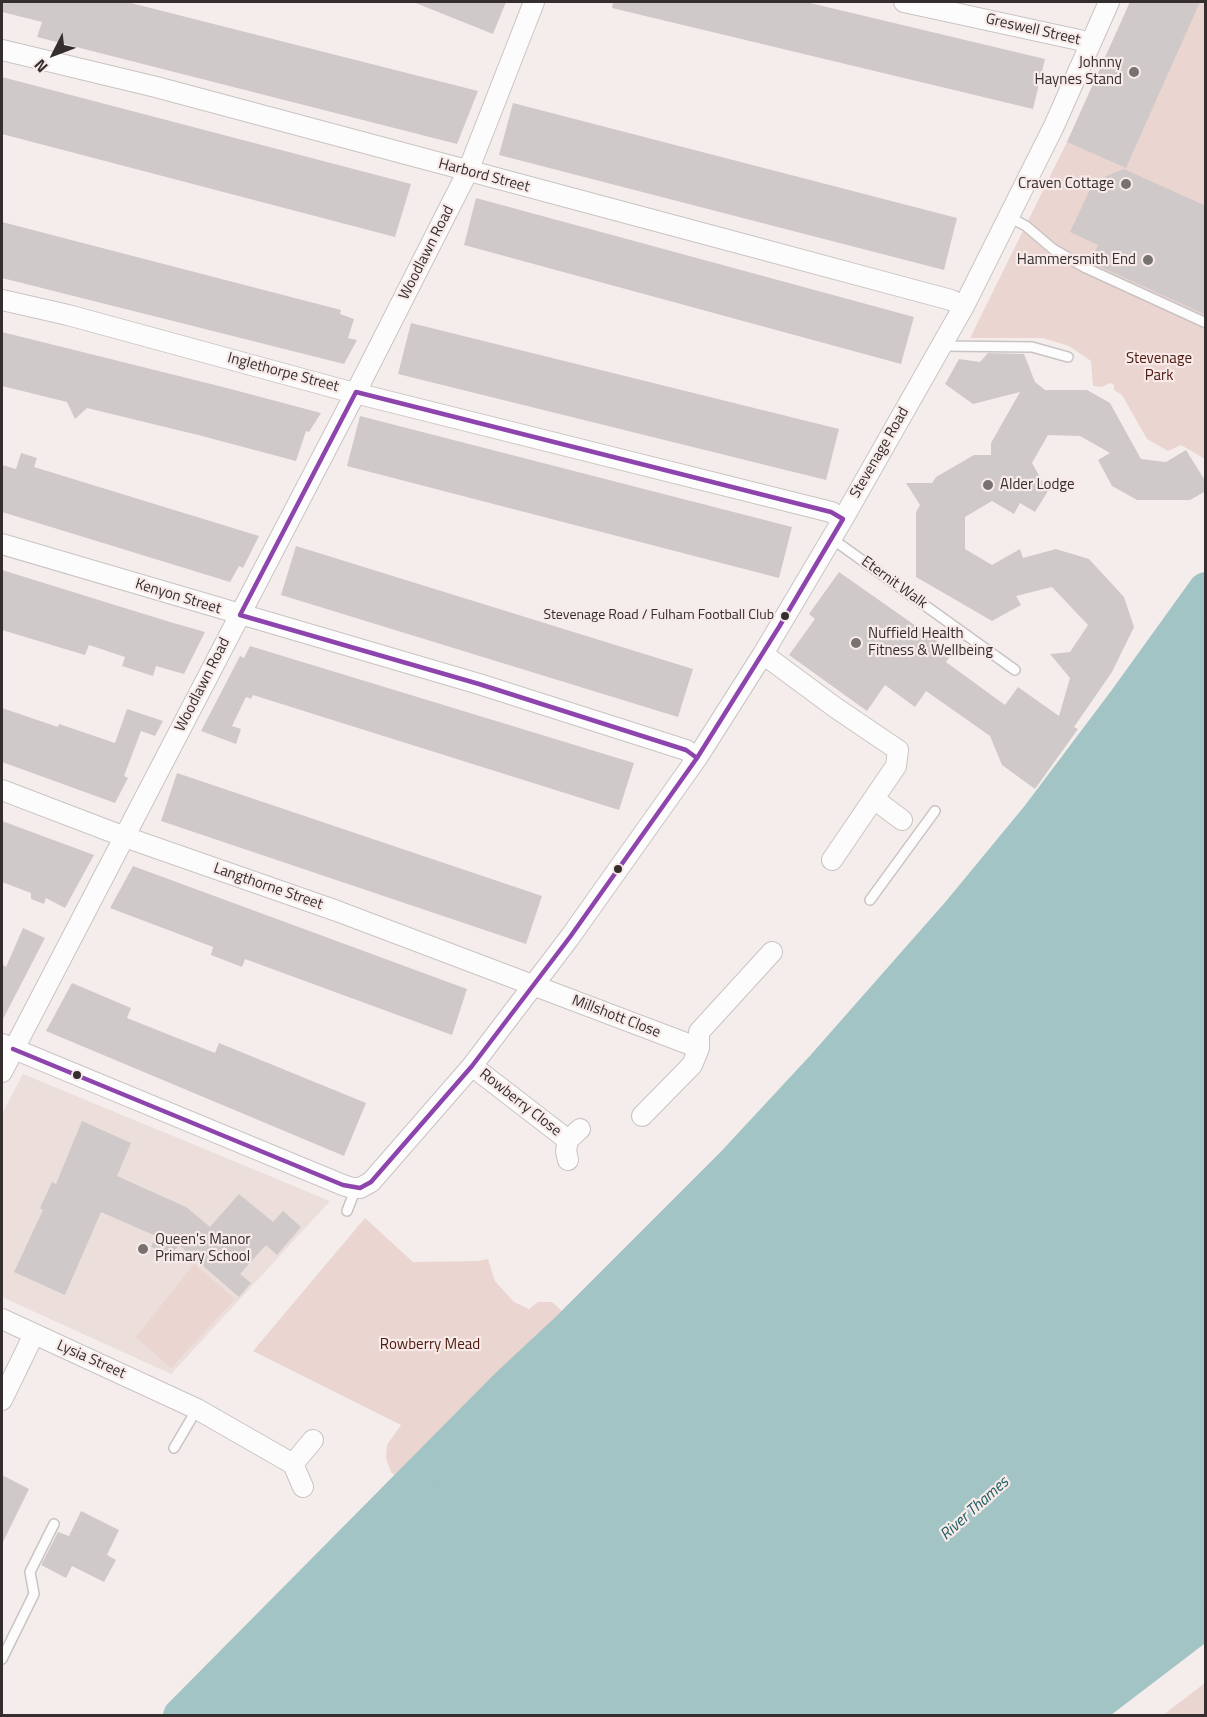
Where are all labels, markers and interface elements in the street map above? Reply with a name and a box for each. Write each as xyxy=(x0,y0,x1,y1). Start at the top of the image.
street label: Greswell Street xyxy=(984,10,1082,50)
north arrow xyxy=(24,24,84,84)
text: N xyxy=(28,54,53,78)
place label: Johnny Haynes Stand xyxy=(1035,54,1122,89)
marker: Johnny Haynes Stand xyxy=(1127,65,1141,79)
street label: Harbord Street xyxy=(436,155,532,197)
place label: Craven Cottage xyxy=(1018,175,1114,193)
marker: Craven Cottage xyxy=(1119,177,1133,191)
street label: Woodlawn Road xyxy=(396,203,458,303)
place label: Hammersmith End xyxy=(1017,251,1136,269)
marker: Hammersmith End xyxy=(1141,253,1155,267)
street label: Inglethorpe Street xyxy=(225,350,341,396)
park label: Stevenage Park xyxy=(1126,350,1192,385)
street label: Stevenage Road xyxy=(847,404,913,502)
place label: Alder Lodge xyxy=(1000,476,1075,494)
marker: Alder Lodge xyxy=(981,478,995,492)
street label: Eternit Walk xyxy=(857,553,931,613)
street label: Kenyon Street xyxy=(133,575,223,619)
place label: Stevenage Road / Fulham Football Club xyxy=(543,608,774,624)
marker: Stevenage Road / Fulham Football Club xyxy=(779,610,791,622)
place label: Nuffield Health Fitness & Wellbeing xyxy=(868,625,993,660)
street label: Woodlawn Road xyxy=(172,635,234,735)
marker: Nuffield Health Fitness & Wellbeing xyxy=(849,636,863,650)
street label: Langthorne Street xyxy=(211,860,325,914)
unlabelled marker xyxy=(612,863,624,875)
street label: Millshott Close xyxy=(569,992,663,1042)
street label: Rowberry Close xyxy=(476,1065,564,1141)
unlabelled marker xyxy=(71,1069,83,1081)
place label: Queen's Manor Primary School xyxy=(155,1231,250,1266)
marker: Queen's Manor Primary School xyxy=(136,1242,150,1256)
park label: Rowberry Mead xyxy=(380,1336,480,1354)
street label: Lysia Street xyxy=(54,1337,128,1383)
water label: River Thames xyxy=(937,1473,1013,1545)

